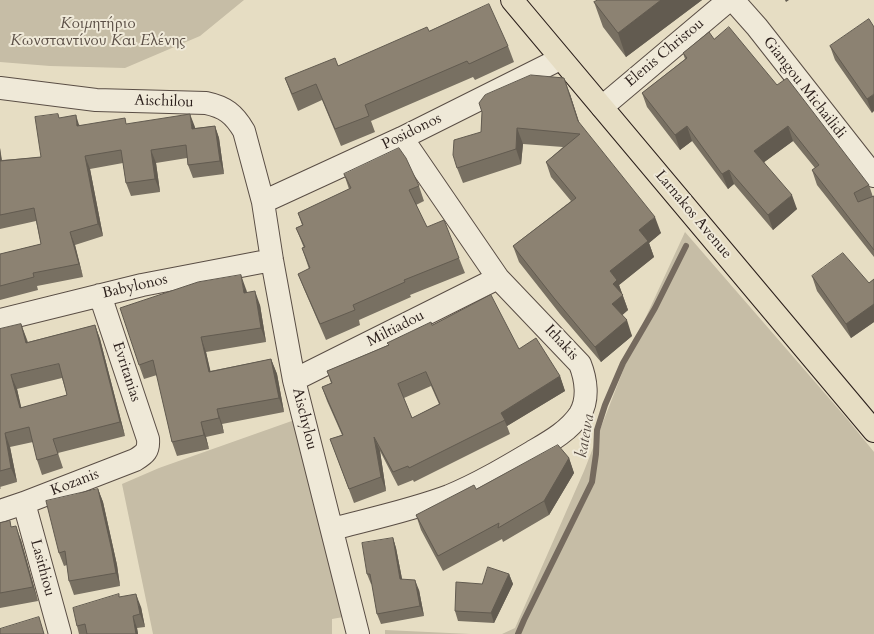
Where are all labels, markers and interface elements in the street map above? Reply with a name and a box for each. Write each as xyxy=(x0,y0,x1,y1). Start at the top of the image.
street label: Elenis Christou xyxy=(622,15,708,91)
park label: Κοιμητήριο Κωνσταντίνου Και Ελένης xyxy=(10,16,186,51)
street label: Giangou Michailidi xyxy=(759,34,849,142)
street label: Aischilou xyxy=(134,92,194,112)
street label: Posidonos xyxy=(379,110,445,154)
street label: Larnakos Avenue xyxy=(651,167,735,263)
street label: Babylonos xyxy=(101,271,169,303)
street label: Miltiadou xyxy=(364,307,428,351)
street label: Ithakis xyxy=(540,322,582,364)
street label: Evritanias xyxy=(108,340,144,404)
street label: Aischylou xyxy=(288,386,320,452)
water label: katewa xyxy=(573,413,599,459)
street label: Kozanis xyxy=(48,466,102,500)
street label: Lasithiou xyxy=(26,538,58,598)

